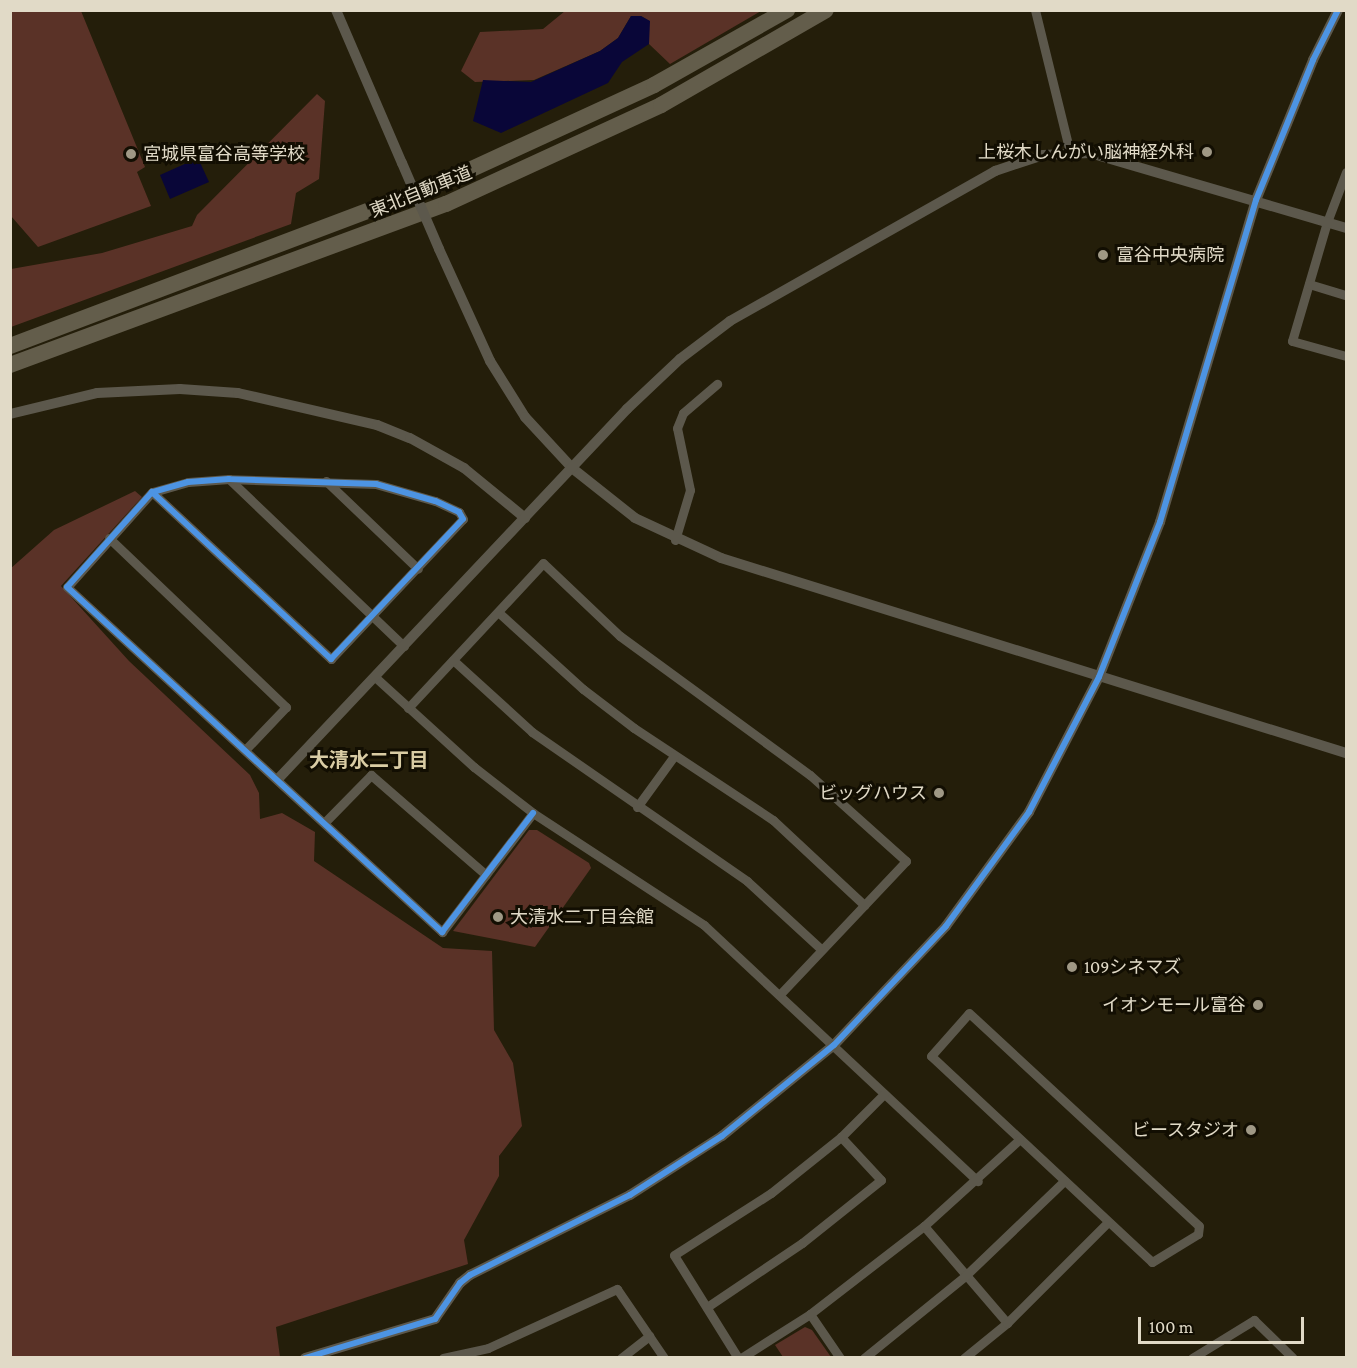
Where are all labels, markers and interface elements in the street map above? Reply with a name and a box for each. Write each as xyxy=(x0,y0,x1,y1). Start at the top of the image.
place label: 上桜木しんがい脳神経外科 xyxy=(978,141,1194,163)
place label: 宮城県富谷高等学校 xyxy=(143,143,305,165)
marker: 上桜木しんがい脳神経外科 xyxy=(1198,143,1216,161)
marker: 宮城県富谷高等学校 xyxy=(124,147,138,161)
street label: 東北自動車道 xyxy=(367,162,475,222)
place label: 富谷中央病院 xyxy=(1116,244,1224,266)
marker: 富谷中央病院 xyxy=(1094,246,1112,264)
district label: 大清水二丁目 xyxy=(309,748,429,772)
place label: ビッグハウス xyxy=(819,782,927,804)
marker: ビッグハウス xyxy=(932,786,946,800)
place label: 大清水二丁目会館 xyxy=(510,906,654,928)
marker: 大清水二丁目会館 xyxy=(491,910,505,924)
place label: 109シネマズ xyxy=(1084,956,1181,978)
marker: 109シネマズ xyxy=(1065,960,1079,974)
place label: イオンモール富谷 xyxy=(1102,994,1246,1016)
marker: イオンモール富谷 xyxy=(1251,998,1265,1012)
place label: ビースタジオ xyxy=(1131,1119,1239,1141)
marker: ビースタジオ xyxy=(1244,1123,1258,1137)
scale bar xyxy=(1141,1305,1308,1343)
text: 100 m xyxy=(1149,1317,1193,1337)

